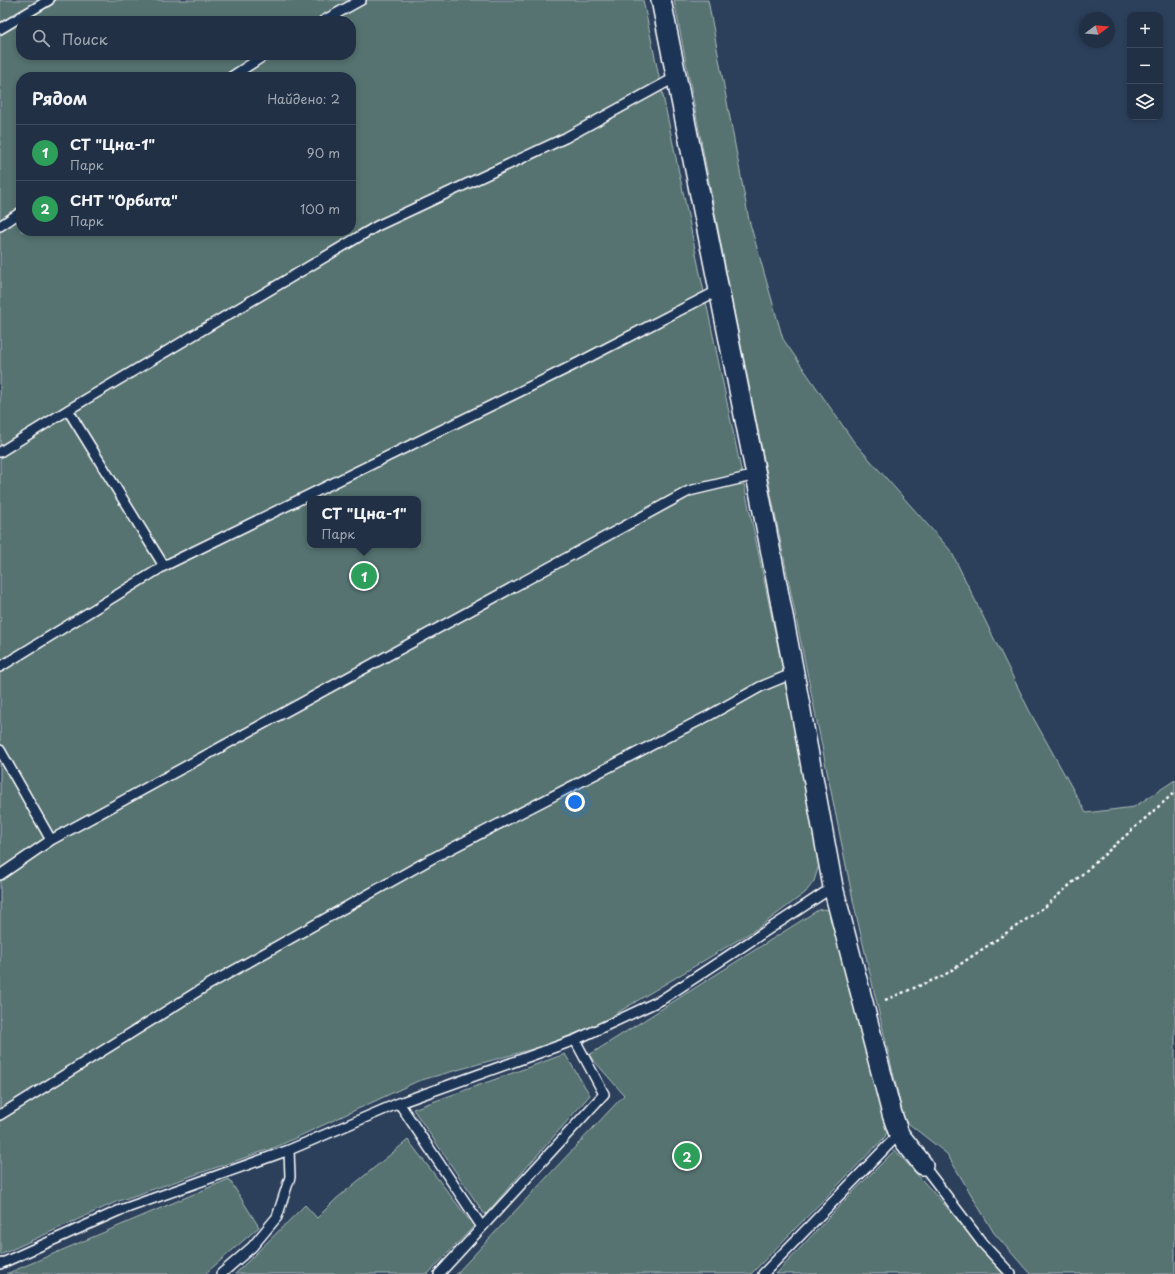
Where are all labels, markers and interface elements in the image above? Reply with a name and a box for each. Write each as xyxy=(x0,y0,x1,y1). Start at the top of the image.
north arrow xyxy=(1079,12,1115,48)
map controls xyxy=(1127,12,1163,120)
button: + xyxy=(1127,12,1163,48)
search box xyxy=(16,16,356,60)
icon: search xyxy=(30,27,52,49)
text: Поиск xyxy=(62,27,108,50)
button: − xyxy=(1127,48,1163,84)
button: layers xyxy=(1127,84,1163,120)
text: Рядом xyxy=(32,85,87,111)
text: Найдено: 2 xyxy=(267,89,340,108)
text: СТ "Цна-1" xyxy=(70,132,155,155)
text: 1 xyxy=(42,143,48,162)
text: 90 m xyxy=(307,143,340,162)
text: Парк xyxy=(70,155,104,174)
text: CНТ "Орбита" xyxy=(70,188,178,211)
text: 2 xyxy=(40,199,50,218)
text: 100 m xyxy=(300,199,340,218)
text: Парк xyxy=(70,211,104,230)
popup xyxy=(307,496,421,548)
text: СТ "Цна-1" xyxy=(321,501,407,524)
text: Парк xyxy=(321,524,355,543)
pin: 1 xyxy=(351,561,377,591)
your location xyxy=(565,792,585,812)
pin: 2 xyxy=(674,1141,700,1171)

